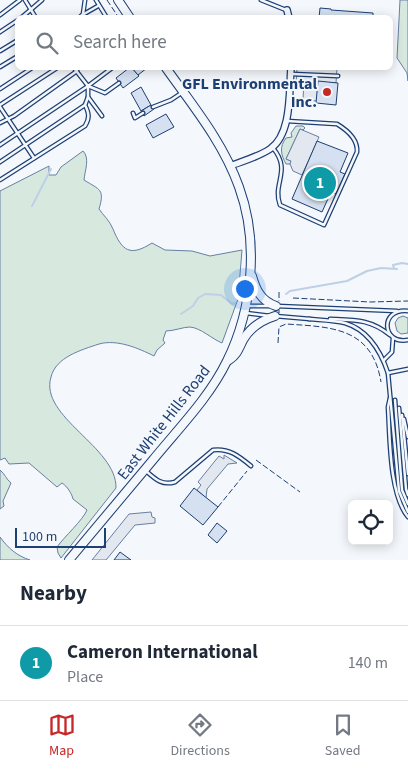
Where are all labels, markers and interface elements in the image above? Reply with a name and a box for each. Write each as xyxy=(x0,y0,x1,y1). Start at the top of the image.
search box xyxy=(15,15,393,70)
icon: search xyxy=(33,29,61,57)
text: Search here xyxy=(73,29,167,56)
place label: GFL Environmental Inc. xyxy=(182,73,317,113)
marker: GFL Environmental Inc. xyxy=(321,86,333,98)
pin: 1 xyxy=(304,164,336,202)
your location xyxy=(232,276,258,302)
street label: East White Hills Road xyxy=(112,361,215,484)
map controls xyxy=(348,500,393,545)
button: locate xyxy=(348,500,393,545)
scale bar xyxy=(15,525,106,548)
text: 100 m xyxy=(22,527,57,547)
text: Nearby xyxy=(20,578,87,608)
text: Cameron International xyxy=(67,639,258,666)
text: 1 xyxy=(32,652,40,674)
text: 140 m xyxy=(348,652,388,674)
text: Place xyxy=(67,666,103,688)
tab: Map xyxy=(48,711,76,761)
tab: Directions xyxy=(171,711,230,761)
tab: Saved xyxy=(325,711,360,761)

